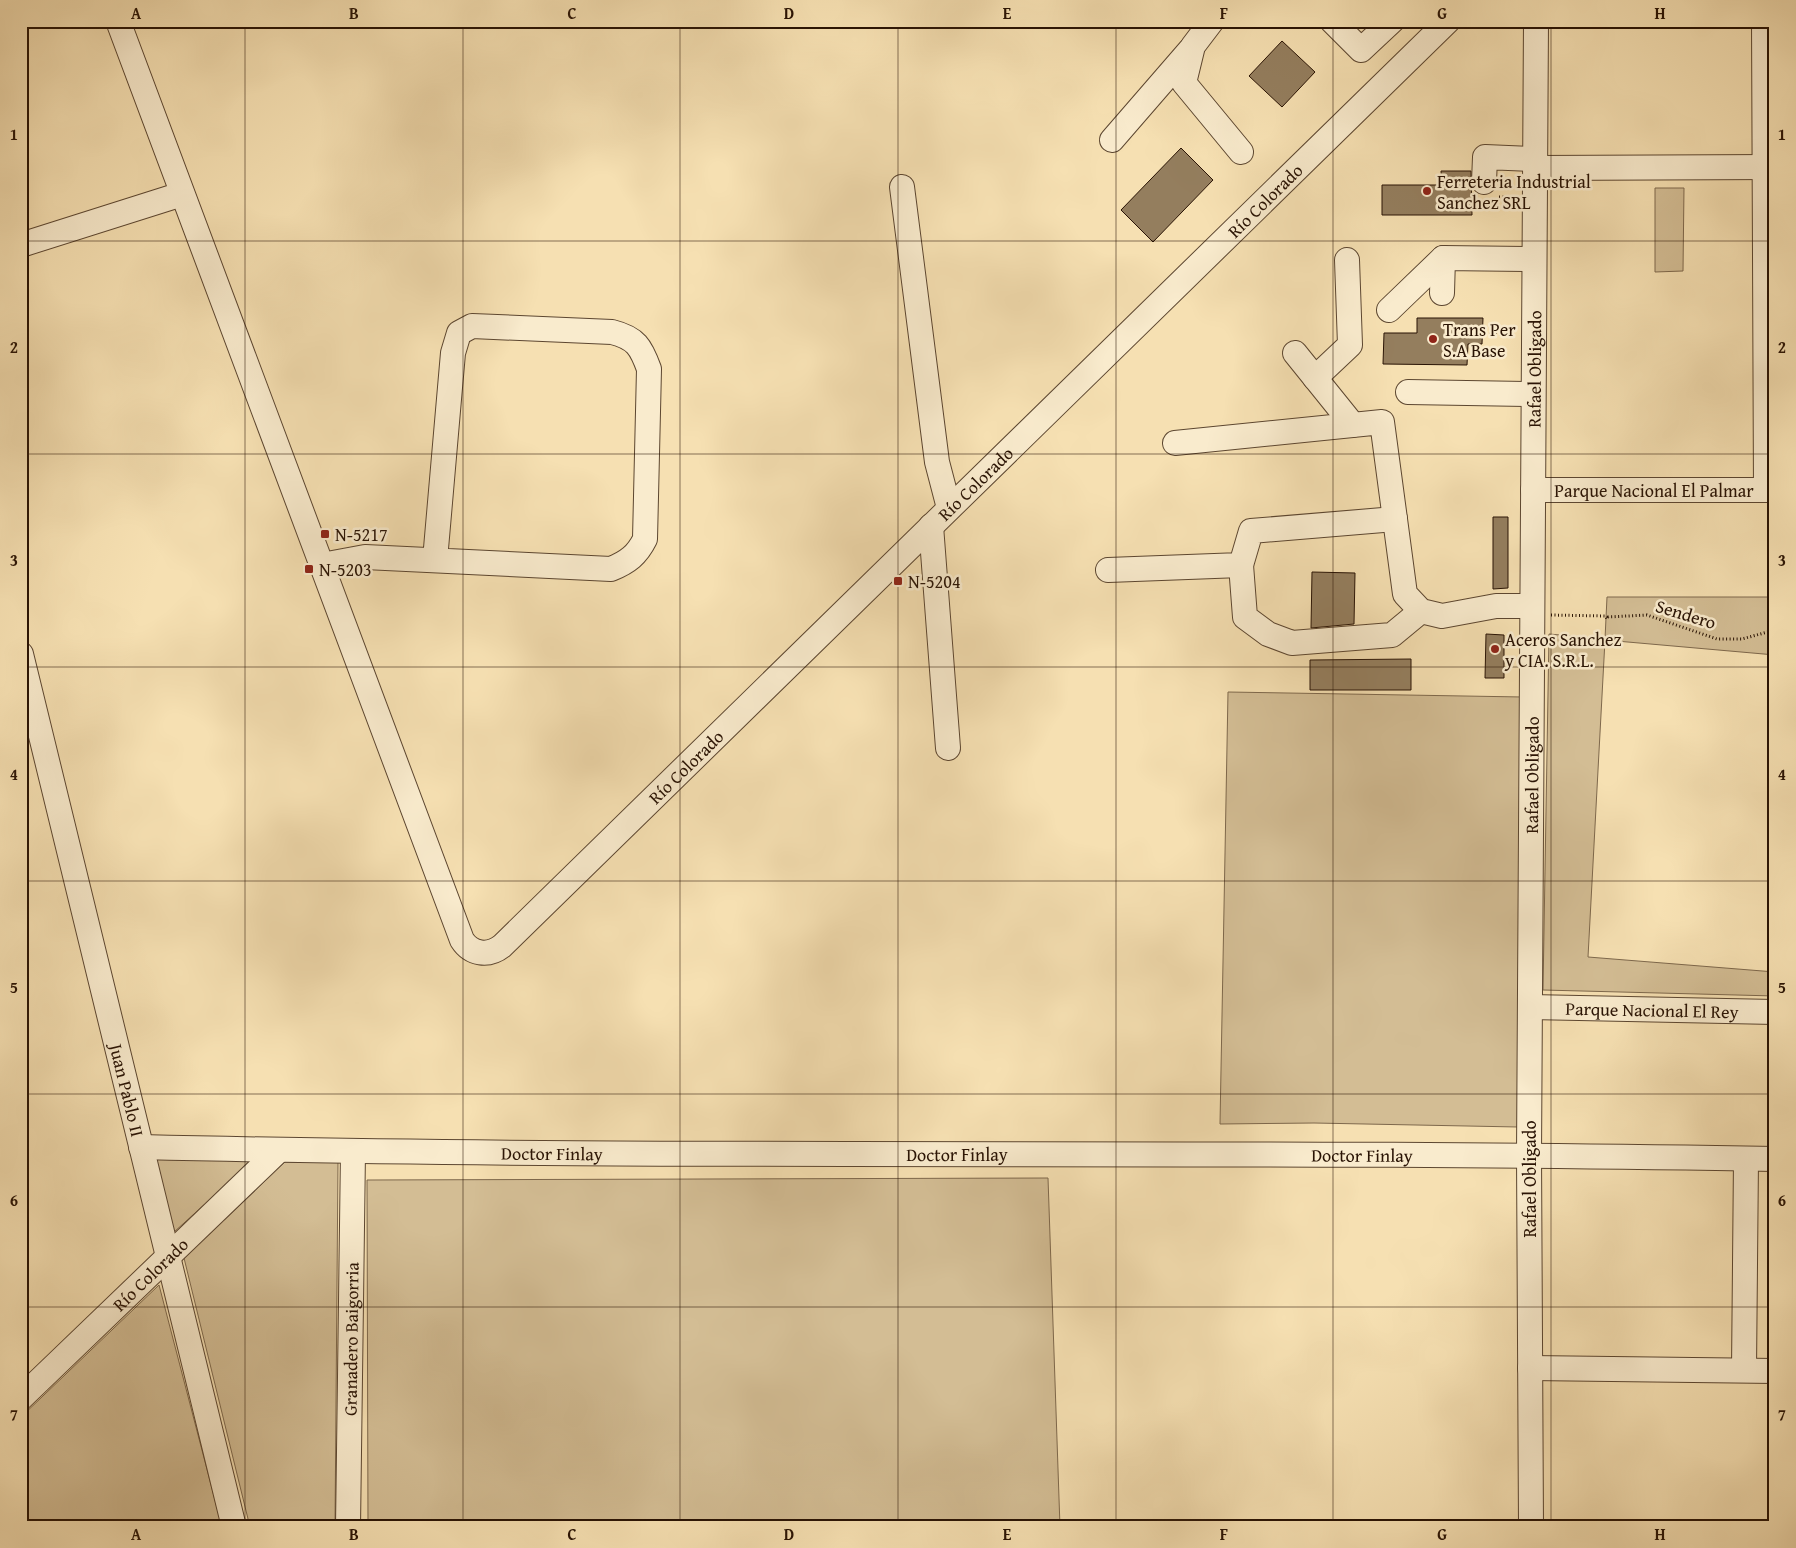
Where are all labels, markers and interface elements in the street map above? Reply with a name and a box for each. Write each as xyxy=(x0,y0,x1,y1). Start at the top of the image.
text: A xyxy=(131,1,142,25)
text: B xyxy=(349,1,359,25)
text: C xyxy=(567,1,577,25)
text: D xyxy=(784,1,794,25)
text: E xyxy=(1003,1,1012,25)
text: F xyxy=(1220,1,1228,25)
text: G xyxy=(1437,1,1447,25)
text: H xyxy=(1654,1,1666,25)
text: 1 xyxy=(10,122,18,146)
text: 1 xyxy=(1778,122,1786,146)
street label: Río Colorado xyxy=(1221,157,1309,244)
place label: Ferreteria Industrial Sanchez SRL xyxy=(1437,168,1591,216)
marker: Ferreteria Industrial Sanchez SRL xyxy=(1421,185,1433,197)
street label: Rafael Obligado xyxy=(1520,310,1548,428)
place label: Trans Per S.A Base xyxy=(1443,316,1516,364)
marker: Trans Per S.A Base xyxy=(1427,333,1439,345)
text: 2 xyxy=(10,335,18,359)
text: 2 xyxy=(1778,335,1786,359)
street label: Río Colorado xyxy=(931,440,1019,527)
street label: Parque Nacional El Palmar xyxy=(1554,477,1754,504)
place label: N-5217 xyxy=(335,521,388,548)
marker: N-5217 xyxy=(319,528,331,540)
text: 3 xyxy=(10,548,18,572)
text: 3 xyxy=(1778,548,1786,572)
place label: N-5203 xyxy=(319,556,372,583)
marker: N-5203 xyxy=(303,563,315,575)
place label: N-5204 xyxy=(908,568,961,595)
marker: N-5204 xyxy=(892,575,904,587)
street label: Sendero xyxy=(1653,592,1719,636)
place label: Aceros Sanchez y CIA. S.R.L. xyxy=(1504,626,1621,674)
marker: Aceros Sanchez y CIA. S.R.L. xyxy=(1489,643,1501,655)
street label: Rafael Obligado xyxy=(1517,716,1545,834)
street label: Río Colorado xyxy=(642,723,729,810)
text: 4 xyxy=(10,762,18,786)
text: 4 xyxy=(1778,762,1786,786)
text: 5 xyxy=(10,975,18,999)
text: 5 xyxy=(1778,975,1786,999)
street label: Parque Nacional El Rey xyxy=(1565,994,1739,1025)
street label: Juan Pablo II xyxy=(103,1039,152,1139)
street label: Rafael Obligado xyxy=(1516,1120,1543,1238)
street label: Doctor Finlay xyxy=(501,1139,603,1167)
street label: Doctor Finlay xyxy=(906,1141,1008,1168)
street label: Doctor Finlay xyxy=(1311,1141,1413,1168)
text: 6 xyxy=(10,1188,18,1212)
text: 6 xyxy=(1778,1188,1786,1212)
street label: Río Colorado xyxy=(106,1231,194,1317)
street label: Granadero Baigorria xyxy=(336,1261,365,1416)
text: 7 xyxy=(10,1402,18,1426)
text: 7 xyxy=(1778,1402,1786,1426)
text: A xyxy=(131,1522,142,1546)
text: B xyxy=(349,1522,359,1546)
text: C xyxy=(567,1522,577,1546)
text: D xyxy=(784,1522,794,1546)
text: E xyxy=(1003,1522,1012,1546)
text: F xyxy=(1220,1522,1228,1546)
text: G xyxy=(1437,1522,1447,1546)
text: H xyxy=(1654,1522,1666,1546)

